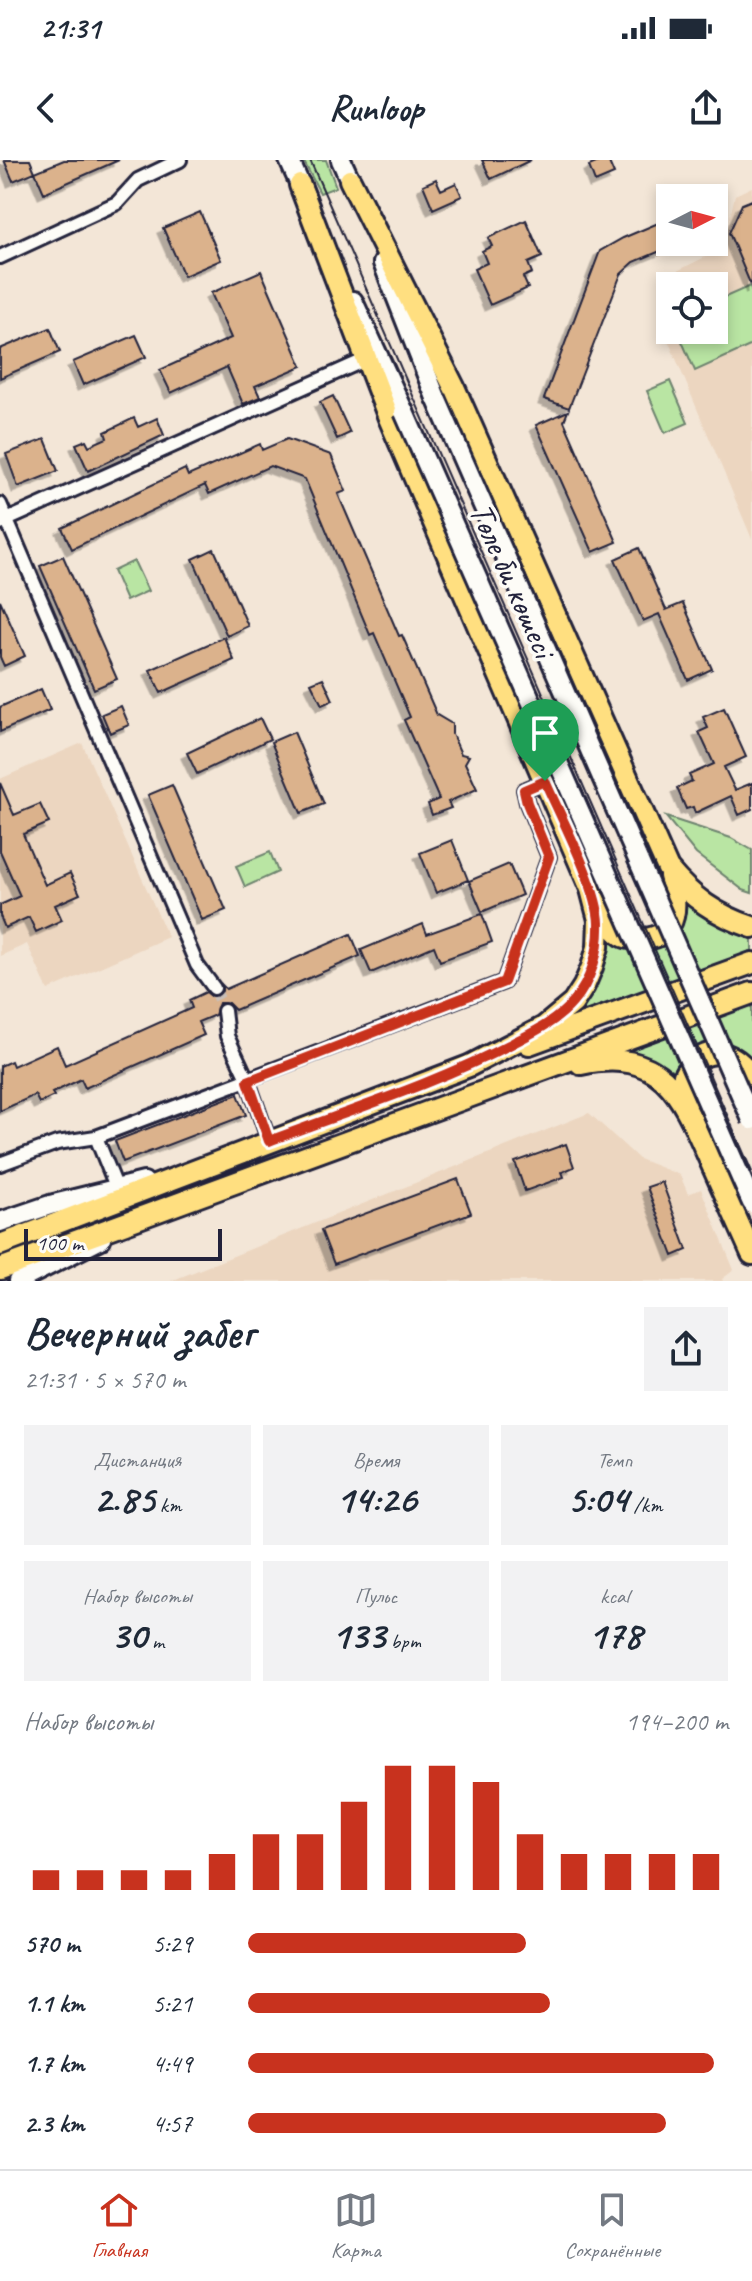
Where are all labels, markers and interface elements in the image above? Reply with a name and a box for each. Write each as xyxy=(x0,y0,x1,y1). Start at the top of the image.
text: 21:31 xyxy=(40,9,100,47)
text: Runloop xyxy=(329,85,423,131)
icon: back xyxy=(24,86,68,130)
icon: share xyxy=(684,86,728,130)
north arrow xyxy=(656,184,728,256)
map controls xyxy=(656,184,728,344)
button: locate xyxy=(656,272,728,344)
street label: Төле би көшесі xyxy=(460,496,568,667)
pin xyxy=(511,699,579,781)
icon: arrive xyxy=(523,711,567,755)
scale bar xyxy=(24,1225,222,1261)
text: 100 m xyxy=(36,1229,83,1257)
text: Вечерний забег xyxy=(24,1305,254,1360)
button: share xyxy=(644,1307,728,1391)
text: 21:31 · 5 × 570 m xyxy=(24,1363,185,1396)
text: Дистанция xyxy=(93,1446,181,1474)
text: Время xyxy=(353,1446,399,1474)
text: Темп xyxy=(597,1446,632,1474)
text: 2.85 xyxy=(93,1474,155,1524)
text: 14:26 xyxy=(336,1474,416,1524)
text: 5:04 xyxy=(567,1474,628,1524)
text: km xyxy=(155,1491,181,1519)
text: /km xyxy=(628,1491,662,1519)
text: Набор высоты xyxy=(83,1582,192,1610)
text: Пульс xyxy=(355,1582,397,1610)
text: kcal xyxy=(600,1582,629,1610)
text: 30 xyxy=(111,1610,147,1660)
text: 133 xyxy=(331,1610,385,1660)
text: 178 xyxy=(588,1610,642,1660)
text: m xyxy=(147,1627,164,1655)
text: bpm xyxy=(385,1627,421,1655)
text: Набор высоты xyxy=(24,1705,153,1738)
text: 194–200 m xyxy=(625,1705,728,1738)
text: 570 m xyxy=(24,1927,80,1960)
text: 5:29 xyxy=(152,1927,192,1960)
text: 1.1 km xyxy=(24,1987,84,2020)
text: 5:21 xyxy=(152,1987,192,2020)
text: 1.7 km xyxy=(24,2047,84,2080)
text: 4:49 xyxy=(152,2047,192,2080)
text: 2.3 km xyxy=(24,2107,84,2140)
text: 4:57 xyxy=(152,2107,192,2140)
tab: Главная xyxy=(92,2188,147,2264)
tab: Карта xyxy=(331,2188,381,2264)
tab: Сохранённые xyxy=(565,2188,660,2264)

